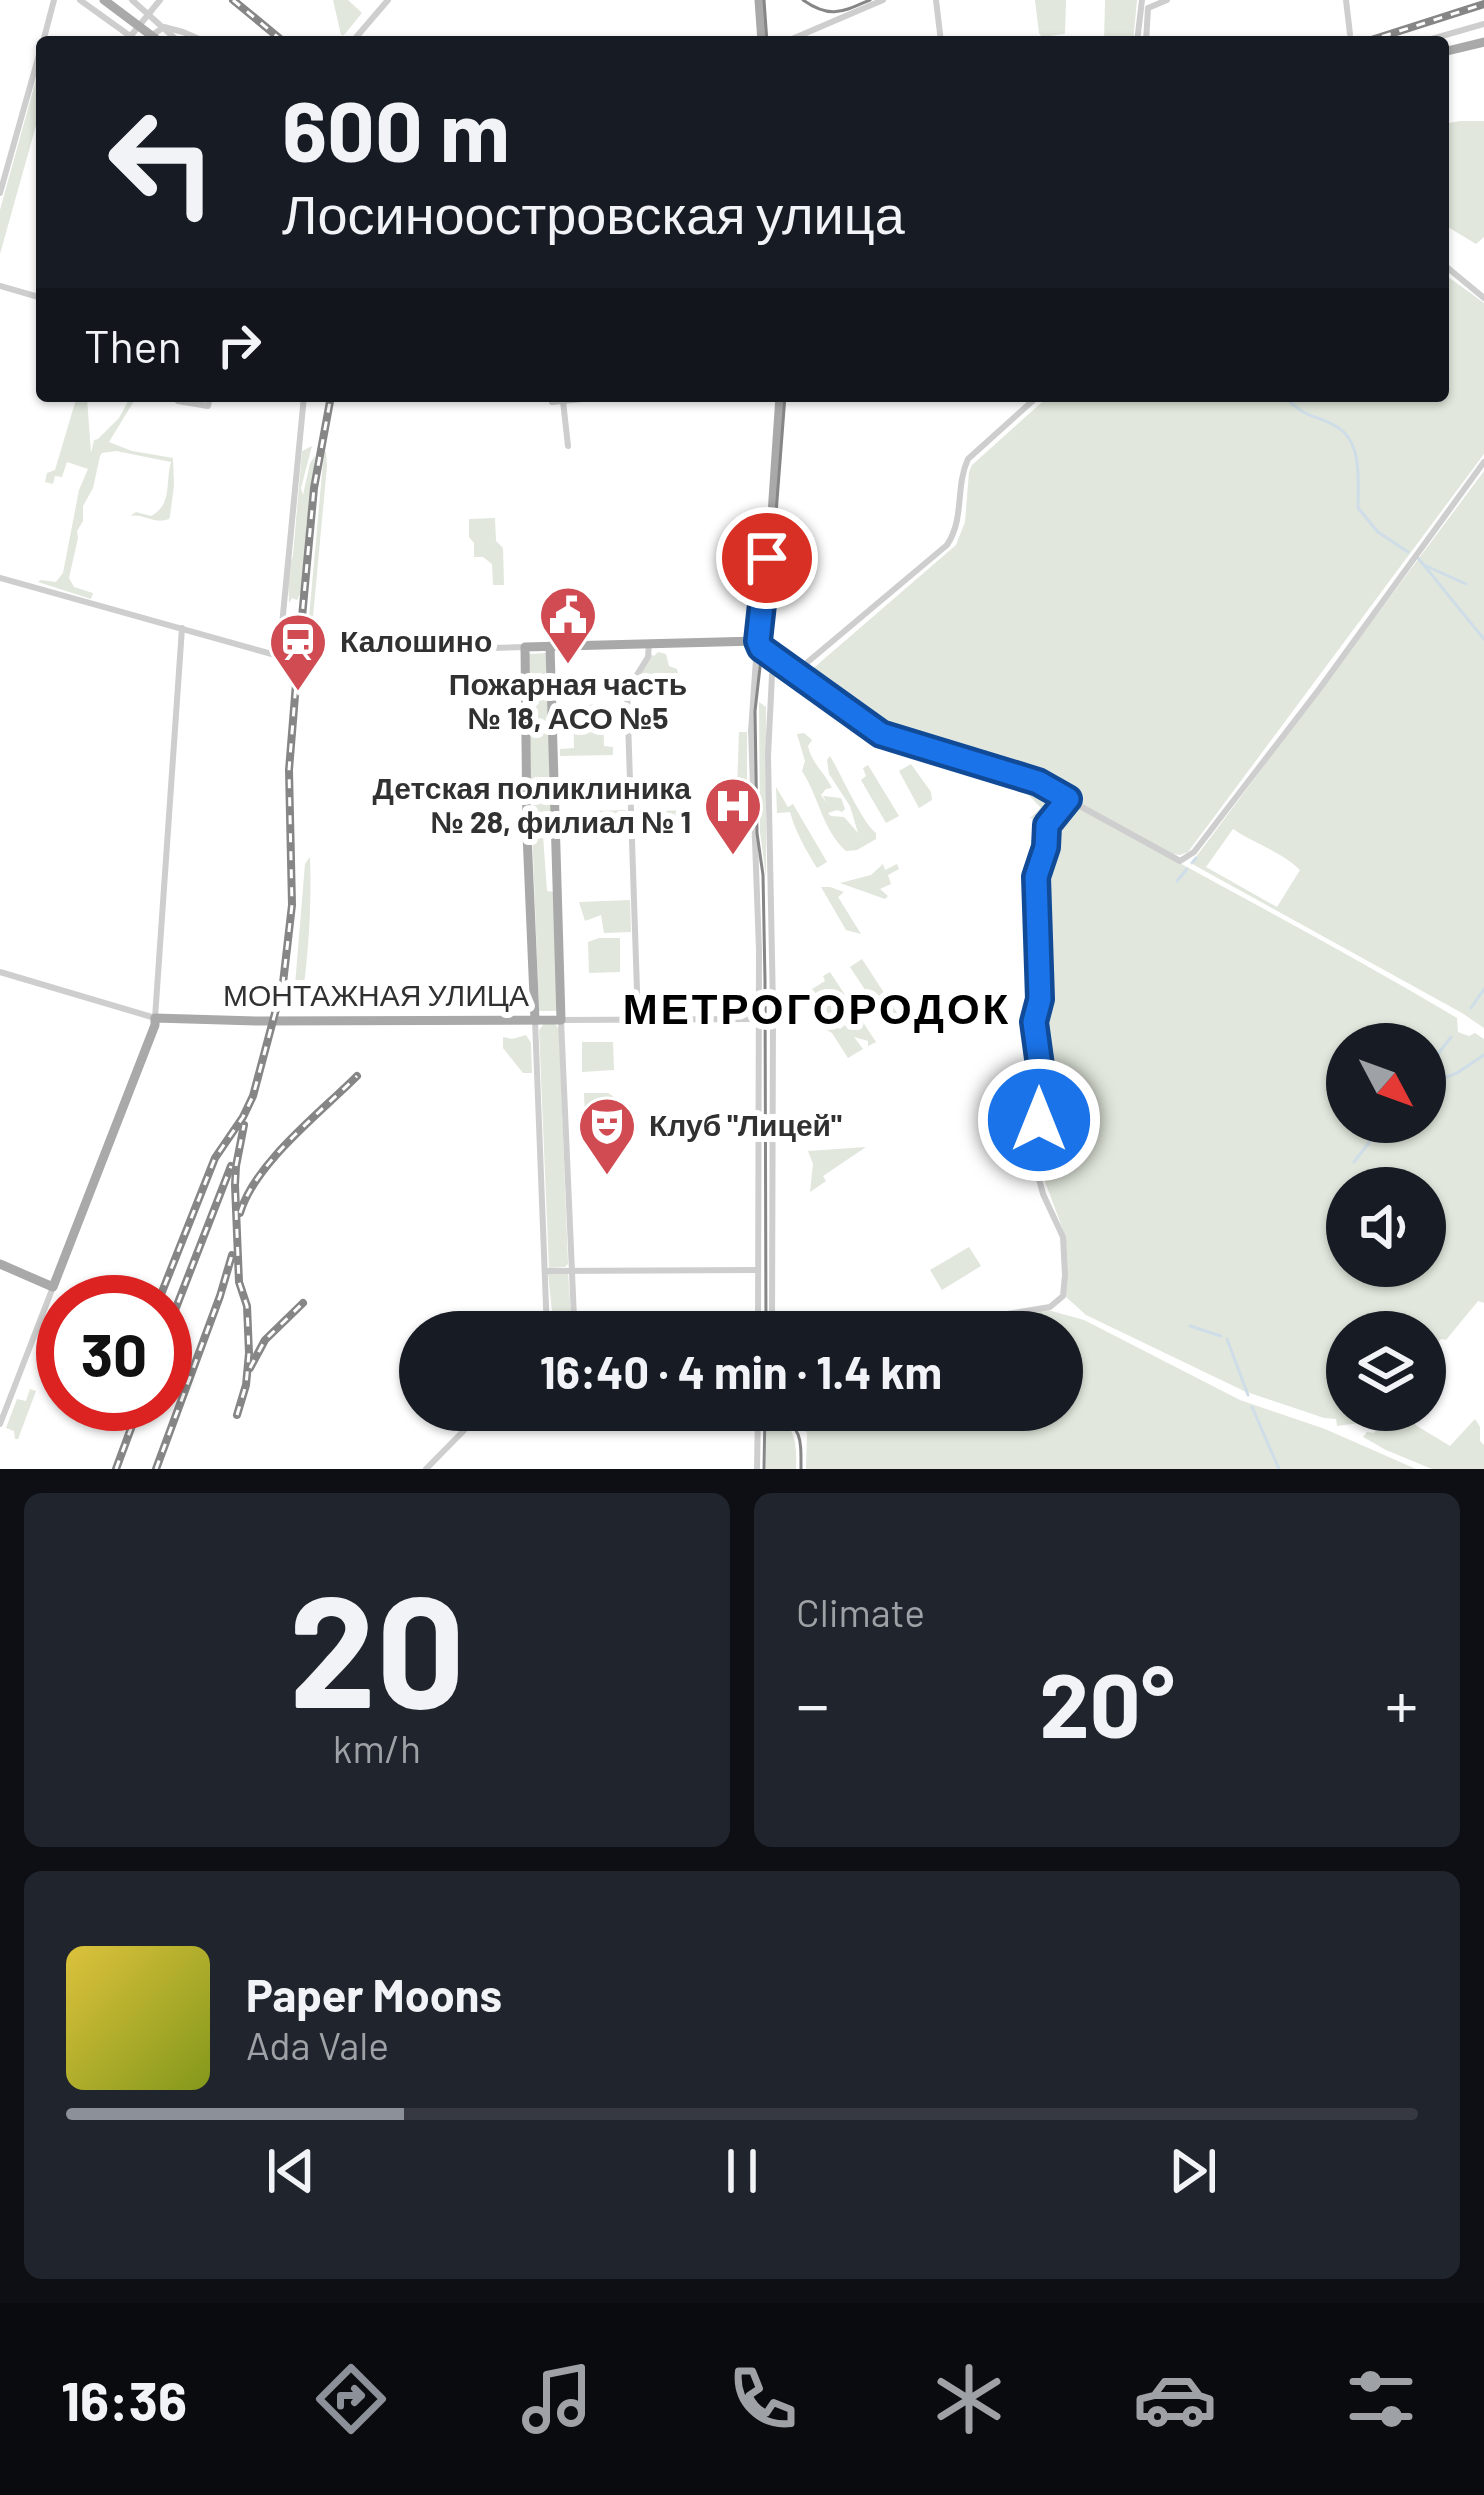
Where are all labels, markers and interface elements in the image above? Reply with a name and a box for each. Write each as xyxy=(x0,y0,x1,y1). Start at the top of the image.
text: 600 m xyxy=(282,78,510,179)
icon: left xyxy=(84,84,240,240)
text: Лосиноостровская улица xyxy=(282,180,905,245)
icon: right xyxy=(206,312,272,378)
text: Then xyxy=(84,318,182,372)
pin xyxy=(716,507,818,609)
icon: arrive xyxy=(734,525,800,591)
public building icon: Пожарная часть № 18, АСО №5 xyxy=(537,584,599,666)
station icon: Калошино xyxy=(267,611,329,693)
place label: Калошино xyxy=(340,622,492,658)
place label: Пожарная часть № 18, АСО №5 xyxy=(449,665,687,735)
place label: Детская поликлиника № 28, филиал № 1 xyxy=(372,769,691,839)
hospital icon: Детская поликлиника № 28, филиал № 1 xyxy=(702,775,764,857)
street label: МОНТАЖНАЯ УЛИЦА xyxy=(223,976,529,1012)
district label: МЕТРОГОРОДОК xyxy=(623,982,1011,1033)
north arrow xyxy=(1326,1023,1446,1143)
map controls xyxy=(1326,1023,1446,1431)
position arrow xyxy=(976,1057,1102,1183)
theatre icon: Клуб "Лицей" xyxy=(576,1095,638,1177)
place label: Клуб "Лицей" xyxy=(649,1106,842,1142)
button: sound xyxy=(1326,1167,1446,1287)
speed limit sign: 30 xyxy=(36,1275,192,1431)
button: layers xyxy=(1326,1311,1446,1431)
text: 16:40 · 4 min · 1.4 km xyxy=(540,1344,942,1398)
text: 20 xyxy=(289,1552,465,1739)
text: Climate xyxy=(796,1588,925,1635)
text: 20° xyxy=(1039,1648,1175,1756)
text: − xyxy=(796,1663,829,1742)
text: + xyxy=(1385,1663,1418,1742)
text: km/h xyxy=(333,1724,421,1771)
text: Paper Moons xyxy=(246,1967,502,2021)
text: Ada Vale xyxy=(246,2021,389,2068)
icon: previous xyxy=(258,2138,324,2204)
icon: pause xyxy=(709,2138,775,2204)
icon: next xyxy=(1160,2138,1226,2204)
icon: directions xyxy=(309,2357,393,2441)
icon: music xyxy=(515,2357,599,2441)
icon: phone xyxy=(721,2357,805,2441)
icon: climate xyxy=(927,2357,1011,2441)
icon: car xyxy=(1133,2357,1217,2441)
icon: filters xyxy=(1339,2357,1423,2441)
text: 16:36 xyxy=(61,2367,187,2432)

